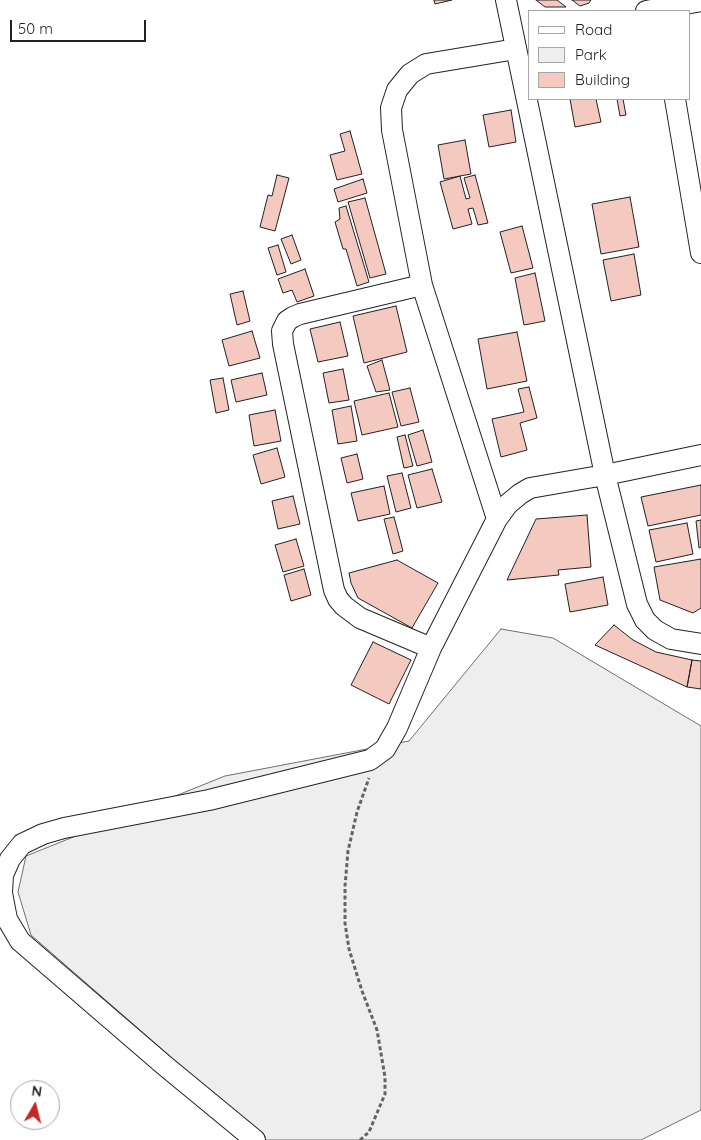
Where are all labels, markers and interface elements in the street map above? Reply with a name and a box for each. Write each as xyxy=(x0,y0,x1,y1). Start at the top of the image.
scale bar xyxy=(12,10,149,42)
legend xyxy=(528,10,691,100)
text: 50 m xyxy=(18,19,53,38)
text: Road xyxy=(575,20,612,39)
text: Park xyxy=(575,45,607,64)
text: Building xyxy=(575,70,630,89)
north arrow xyxy=(10,1080,60,1130)
text: N xyxy=(31,1082,43,1101)

